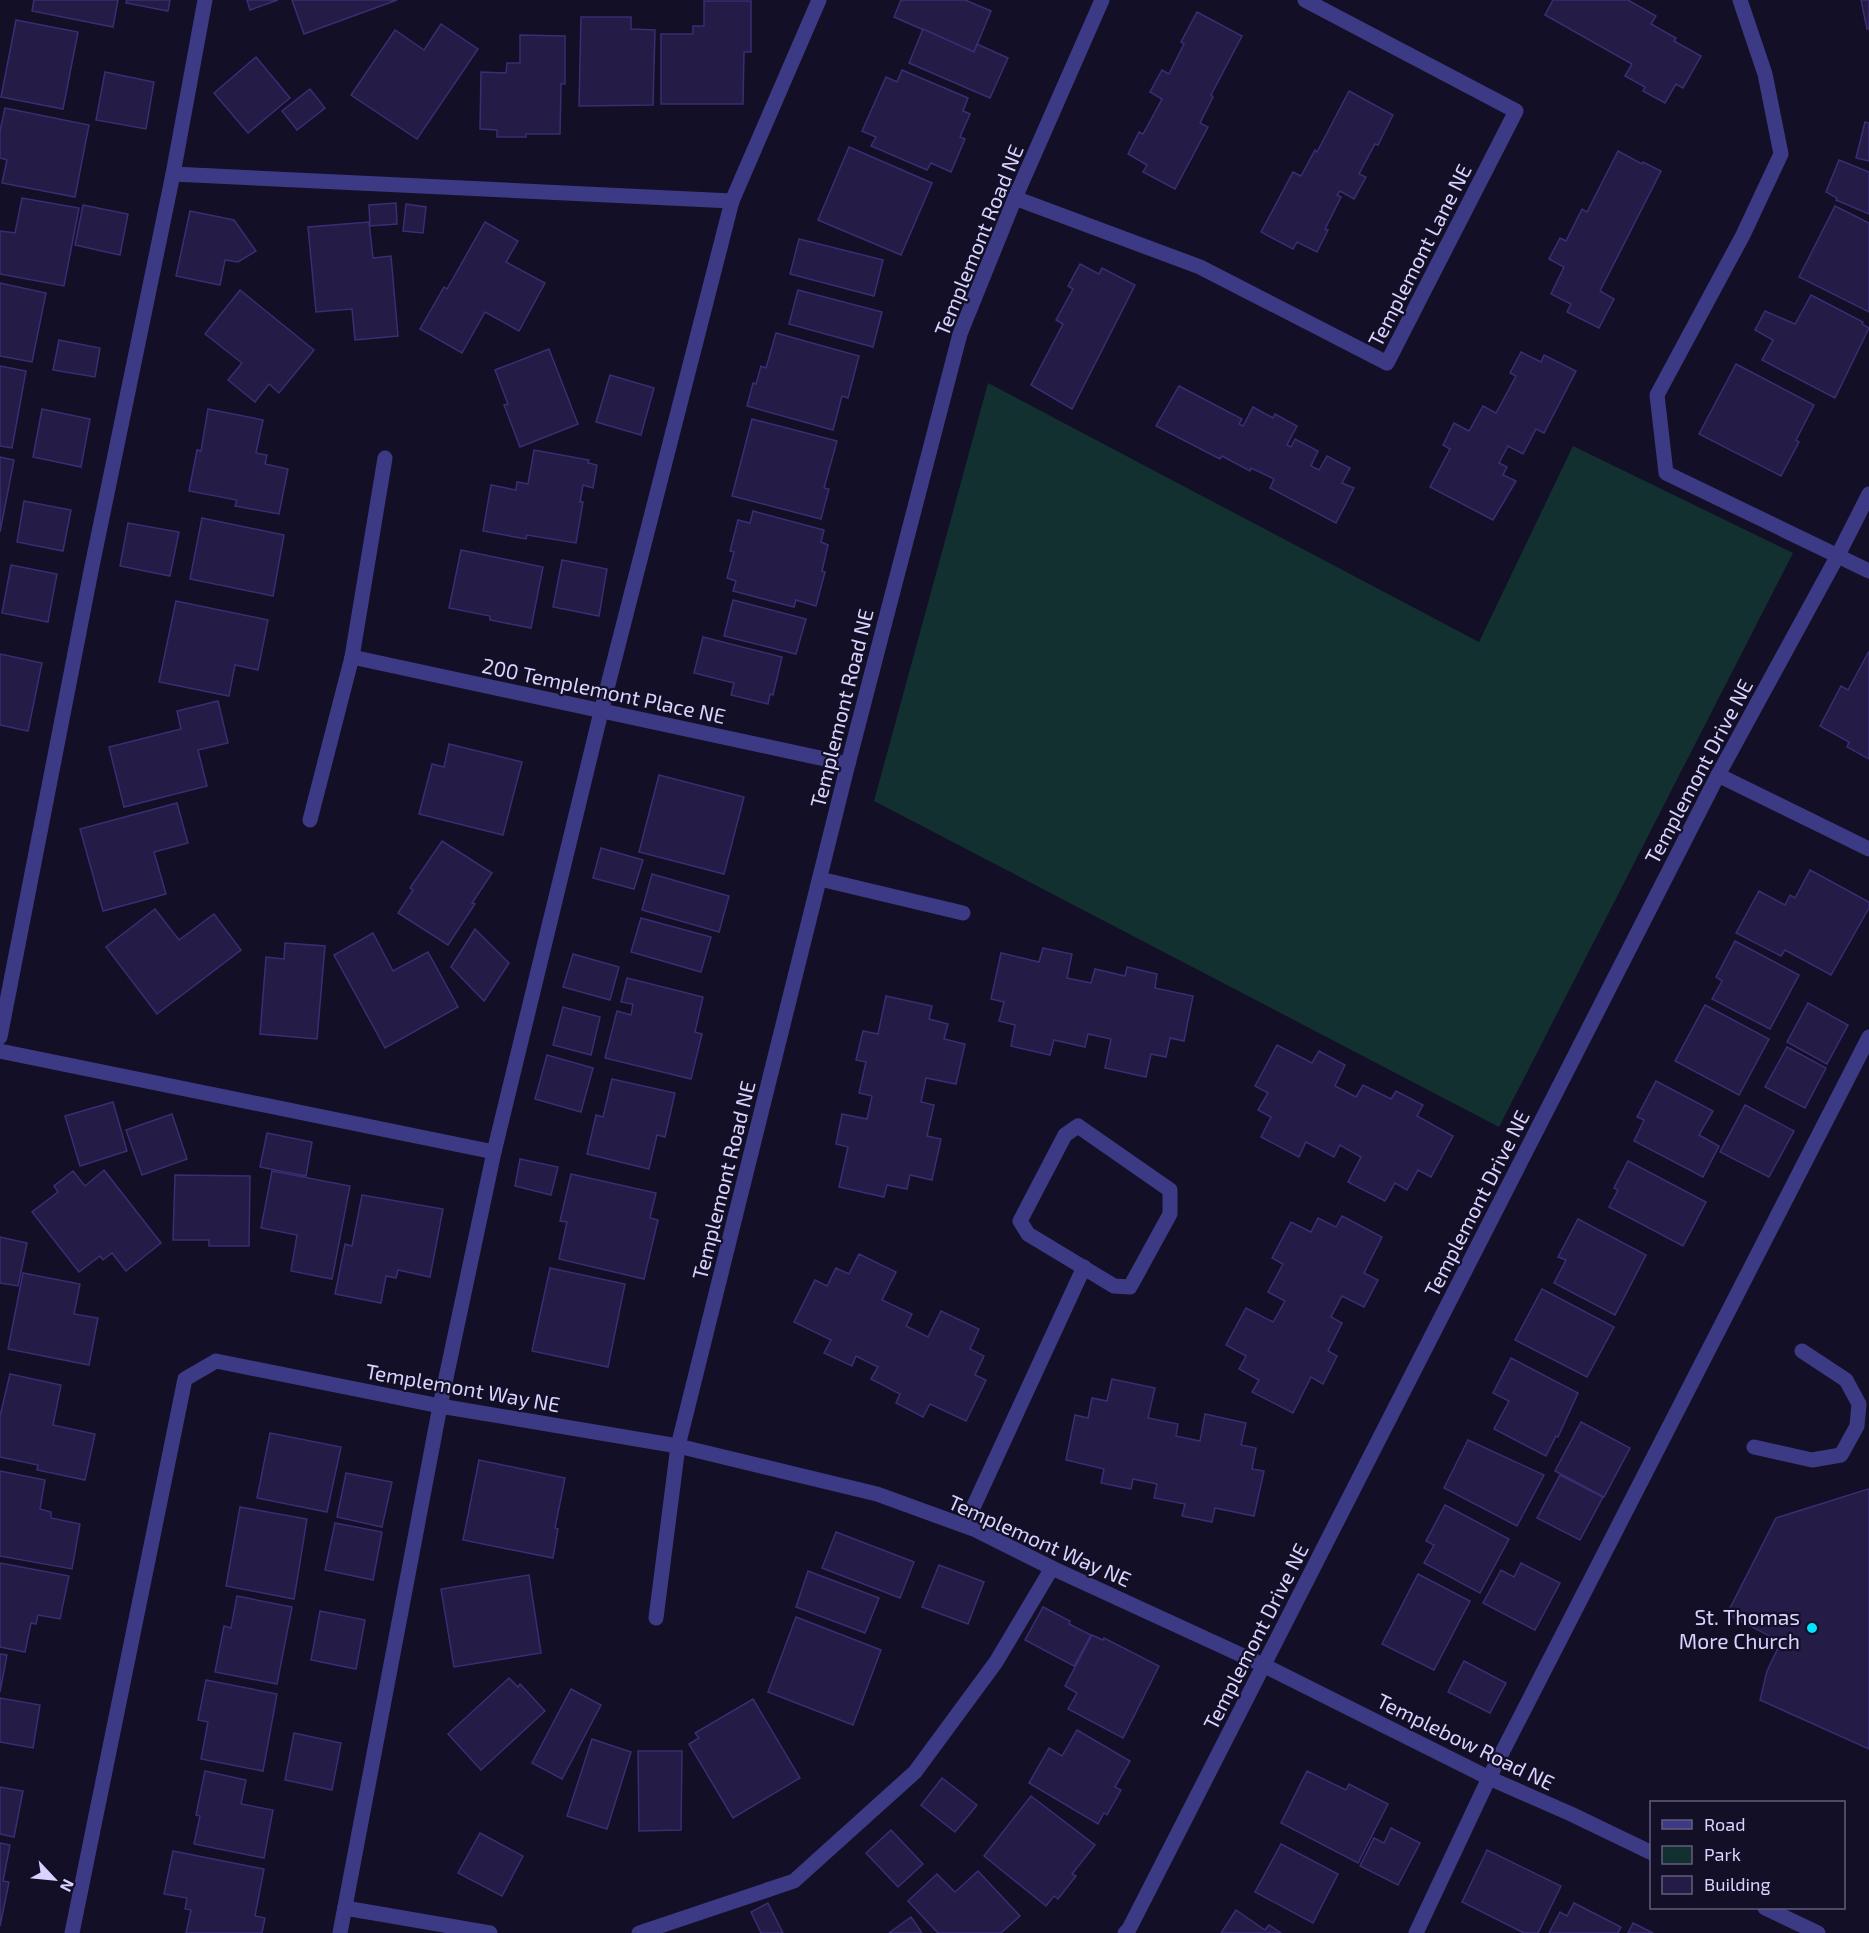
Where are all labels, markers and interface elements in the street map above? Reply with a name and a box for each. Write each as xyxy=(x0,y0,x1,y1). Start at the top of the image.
street label: Templemont Road NE xyxy=(928,141,1028,339)
street label: Templemont Lane NE xyxy=(1362,160,1476,350)
street label: Templemont Road NE xyxy=(804,606,878,810)
street label: 200 Templemont Place NE xyxy=(480,652,728,728)
street label: Templemont Drive NE xyxy=(1639,674,1757,868)
street label: Templemont Road NE xyxy=(686,1078,760,1282)
street label: Templemont Drive NE xyxy=(1418,1106,1534,1300)
street label: Templemont Way NE xyxy=(364,1358,562,1416)
street label: Templemont Way NE xyxy=(945,1488,1135,1592)
street label: Templemont Drive NE xyxy=(1197,1539,1313,1733)
place label: St. Thomas More Church xyxy=(1679,1604,1800,1653)
marker: St. Thomas More Church xyxy=(1805,1621,1819,1635)
street label: Templebow Road NE xyxy=(1373,1687,1559,1795)
legend xyxy=(1650,1801,1845,1909)
text: Road xyxy=(1704,1813,1745,1835)
text: Park xyxy=(1704,1843,1741,1865)
north arrow xyxy=(24,1849,84,1909)
text: Building xyxy=(1704,1873,1771,1895)
text: N xyxy=(57,1876,79,1895)

